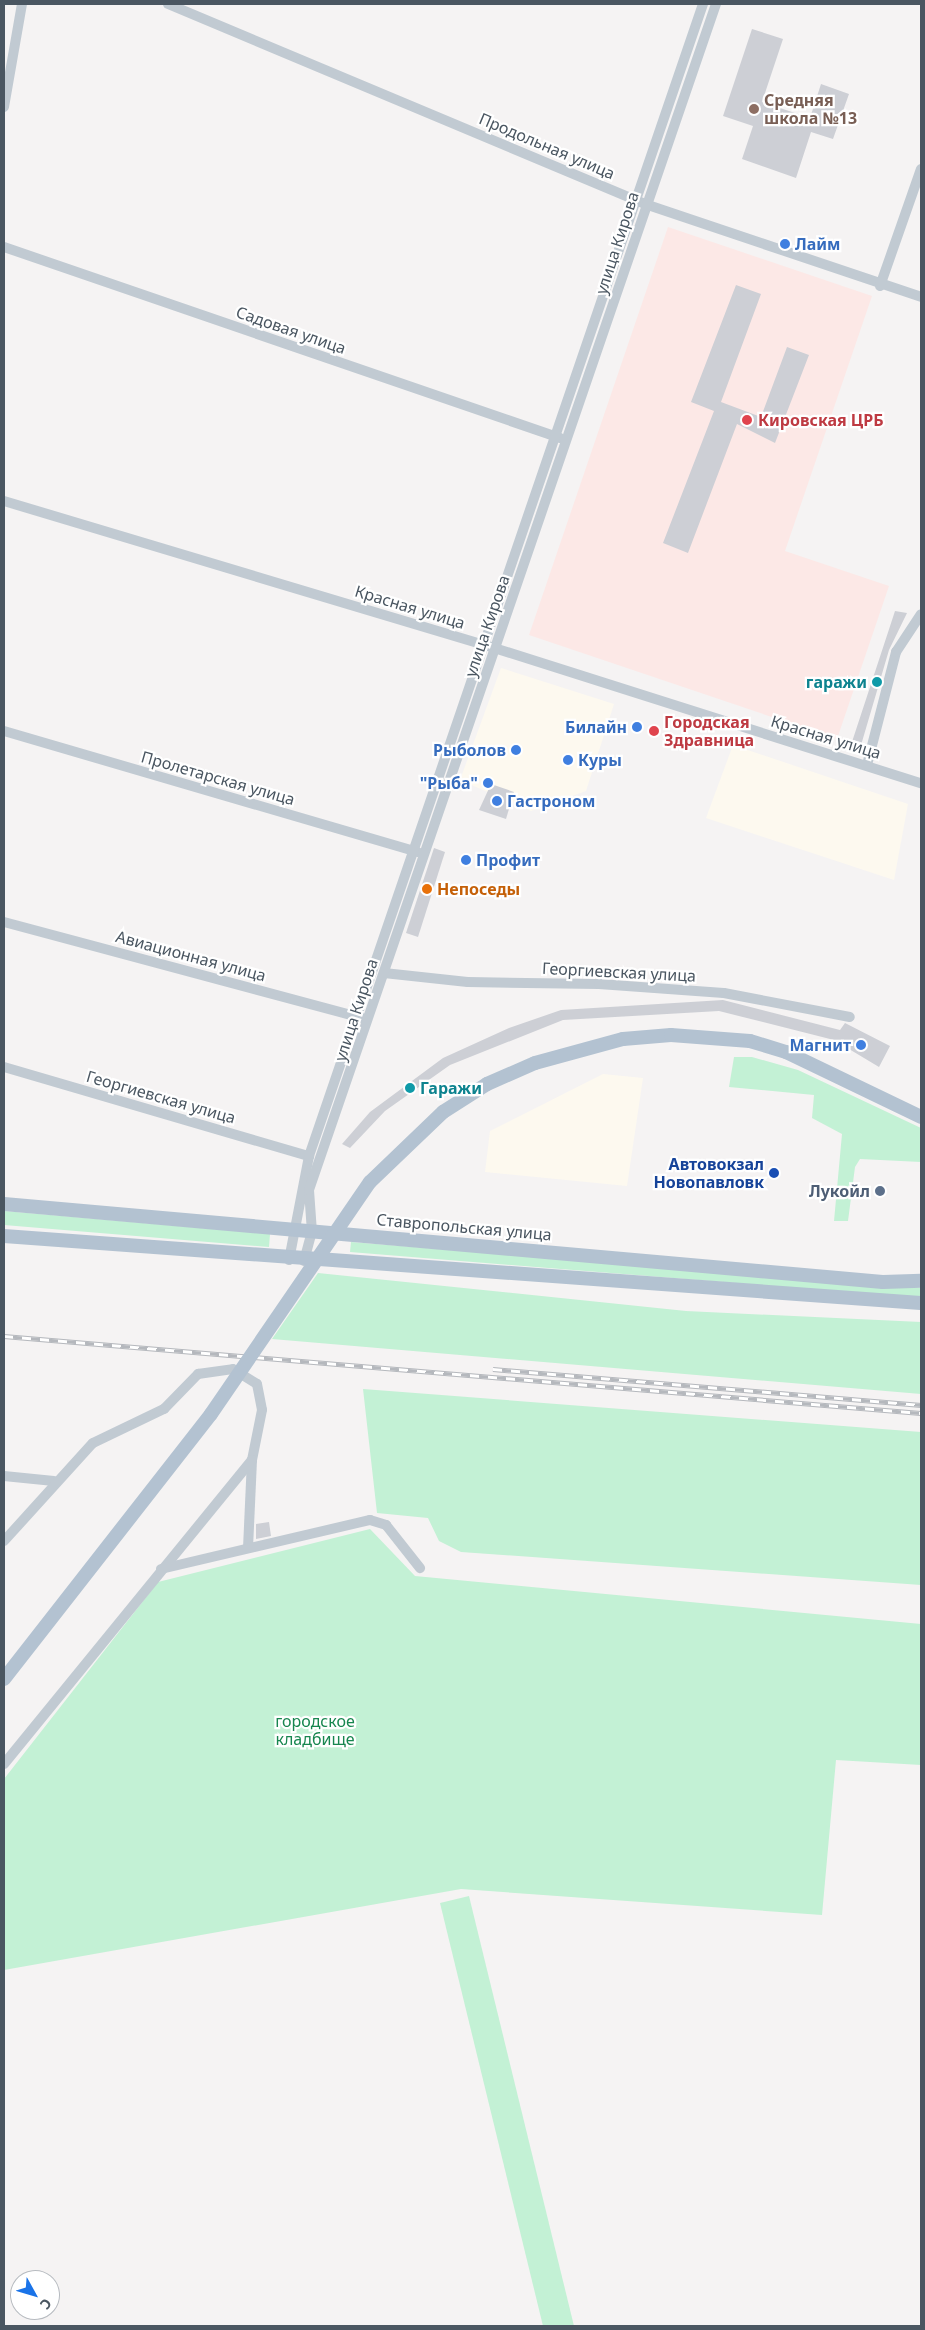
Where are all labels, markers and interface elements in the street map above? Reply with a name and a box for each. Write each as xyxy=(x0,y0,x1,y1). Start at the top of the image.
place label: Средняя школа №13 xyxy=(764,90,857,128)
marker: Средняя школа №13 xyxy=(748,103,760,115)
street label: Продольная улица xyxy=(476,109,618,183)
street label: улица Кирова xyxy=(591,189,643,297)
place label: Лайм xyxy=(795,234,840,254)
marker: Лайм xyxy=(779,238,791,250)
street label: Садовая улица xyxy=(233,302,349,358)
place label: Кировская ЦРБ xyxy=(758,410,884,430)
marker: Кировская ЦРБ xyxy=(740,413,754,427)
street label: улица Кирова xyxy=(461,572,513,680)
street label: Красная улица xyxy=(353,581,467,633)
place label: гаражи xyxy=(806,672,867,692)
marker: гаражи xyxy=(871,676,883,688)
street label: Красная улица xyxy=(769,711,883,763)
place label: Городская Здравница xyxy=(664,712,754,750)
place label: Билайн xyxy=(565,717,627,737)
marker: Билайн xyxy=(631,721,643,733)
marker: Городская Здравница xyxy=(648,725,660,737)
place label: Рыболов xyxy=(433,740,506,760)
marker: Рыболов xyxy=(510,744,522,756)
street label: Пролетарская улица xyxy=(139,747,297,809)
place label: Куры xyxy=(578,750,622,770)
marker: Куры xyxy=(562,754,574,766)
place label: "Рыба" xyxy=(420,773,478,793)
marker: "Рыба" xyxy=(482,777,494,789)
place label: Гастроном xyxy=(507,791,595,811)
marker: Гастроном xyxy=(491,795,503,807)
place label: Профит xyxy=(476,850,540,870)
marker: Профит xyxy=(460,854,472,866)
place label: Непоседы xyxy=(437,879,520,899)
marker: Непоседы xyxy=(421,883,433,895)
street label: Авиационная улица xyxy=(114,927,268,985)
street label: улица Кирова xyxy=(330,956,382,1064)
street label: Георгиевская улица xyxy=(542,958,696,986)
place label: Магнит xyxy=(789,1035,851,1055)
marker: Магнит xyxy=(855,1039,867,1051)
street label: Георгиевская улица xyxy=(84,1067,238,1127)
place label: Гаражи xyxy=(420,1078,482,1098)
marker: Гаражи xyxy=(404,1082,416,1094)
place label: Автовокзал Новопавловк xyxy=(654,1154,764,1192)
marker: Автовокзал Новопавловк xyxy=(768,1167,780,1179)
place label: Лукойл xyxy=(809,1181,870,1201)
marker: Лукойл xyxy=(874,1185,886,1197)
street label: Ставропольская улица xyxy=(376,1210,552,1244)
park label: городское кладбище xyxy=(275,1711,355,1749)
north arrow xyxy=(10,2270,60,2320)
text: С xyxy=(36,2295,56,2314)

